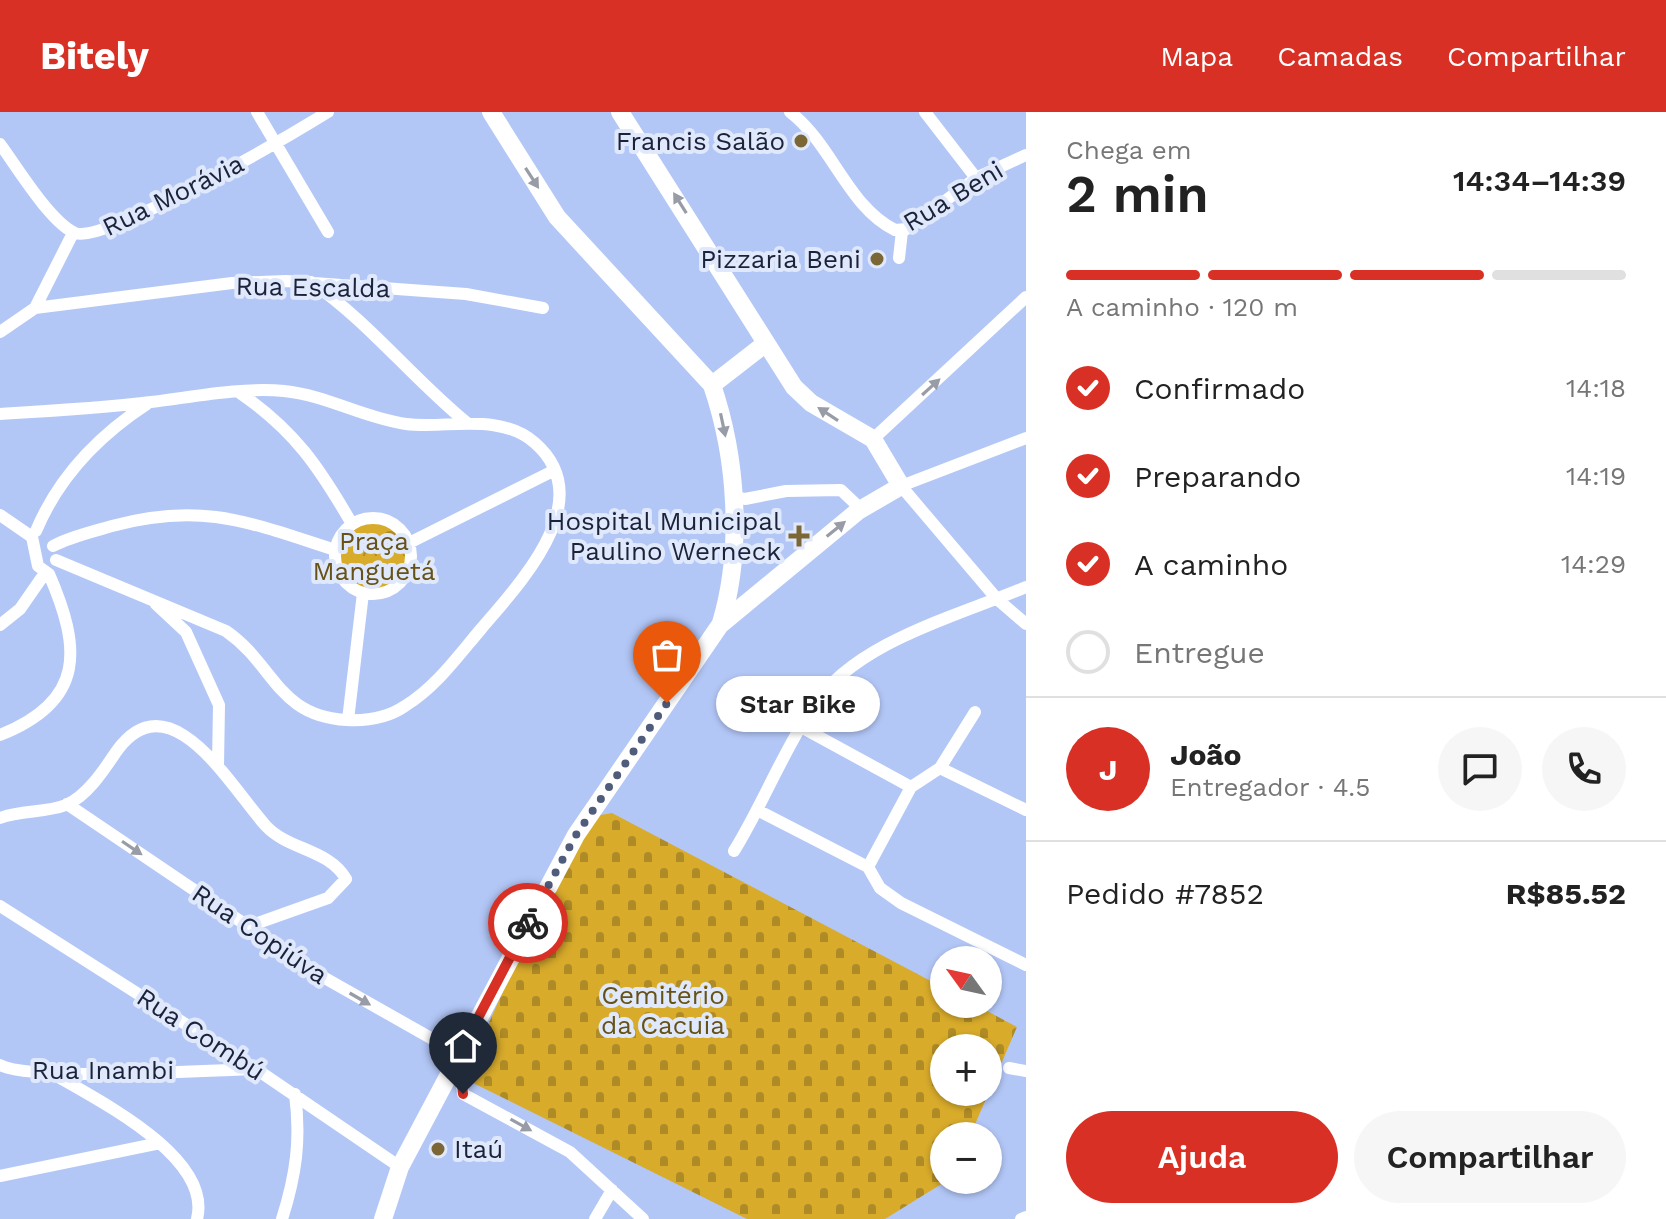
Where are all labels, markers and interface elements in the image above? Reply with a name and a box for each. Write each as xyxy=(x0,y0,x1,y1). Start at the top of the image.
text: Bitely xyxy=(40,34,149,78)
text: Mapa xyxy=(1160,40,1233,73)
text: Camadas xyxy=(1277,40,1403,73)
text: Compartilhar xyxy=(1447,40,1626,73)
place label: Francis Salão xyxy=(616,126,785,156)
marker: Francis Salão xyxy=(792,132,810,150)
text: Chega em xyxy=(1066,135,1192,165)
street label: Rua Morávia xyxy=(98,148,249,242)
street label: Rua Beni xyxy=(898,155,1008,237)
text: 14:34–14:39 xyxy=(1453,163,1626,198)
text: 2 min xyxy=(1066,164,1209,225)
one-way arrow xyxy=(524,168,539,189)
one-way arrow xyxy=(673,192,687,214)
place label: Pizzaria Beni xyxy=(700,244,861,274)
marker: Pizzaria Beni xyxy=(868,250,886,268)
street label: Rua Escalda xyxy=(235,271,391,303)
text: A caminho · 120 m xyxy=(1066,292,1298,322)
icon: check xyxy=(1066,366,1110,410)
text: Confirmado xyxy=(1134,371,1305,406)
text: 14:18 xyxy=(1566,373,1626,403)
one-way arrow xyxy=(921,379,940,397)
one-way arrow xyxy=(817,408,839,422)
one-way arrow xyxy=(718,412,730,437)
icon: check xyxy=(1066,454,1110,498)
text: Preparando xyxy=(1134,459,1301,494)
text: 14:19 xyxy=(1566,461,1626,491)
place label: Hospital Municipal Paulino Werneck xyxy=(547,506,781,566)
one-way arrow xyxy=(826,521,846,538)
marker: Hospital Municipal Paulino Werneck xyxy=(788,525,810,547)
park label: Praça Manguetá xyxy=(313,526,436,586)
icon: check xyxy=(1066,542,1110,586)
text: A caminho xyxy=(1134,547,1288,582)
text: 14:29 xyxy=(1561,549,1626,579)
pin xyxy=(633,621,701,703)
icon: bag xyxy=(645,633,689,677)
text: Entregue xyxy=(1134,635,1265,670)
callout: Star Bike xyxy=(715,675,879,731)
text: Star Bike xyxy=(740,689,856,719)
button: chat xyxy=(1438,727,1522,811)
button: phone xyxy=(1542,727,1626,811)
text: João xyxy=(1170,737,1242,772)
text: J xyxy=(1099,752,1117,787)
text: Entregador · 4.5 xyxy=(1170,772,1370,802)
one-way arrow xyxy=(121,840,142,855)
text: Pedido #7852 xyxy=(1066,876,1264,911)
text: R$85.52 xyxy=(1506,876,1626,911)
street label: Rua Copiúva xyxy=(187,878,334,990)
courier xyxy=(488,883,568,963)
icon: bike xyxy=(506,901,550,945)
north arrow xyxy=(930,946,1002,1018)
map controls xyxy=(930,946,1002,1194)
park label: Cemitério da Cacuia xyxy=(601,980,725,1040)
street label: Rua Combú xyxy=(131,981,271,1087)
one-way arrow xyxy=(349,992,371,1006)
pin xyxy=(429,1012,497,1094)
icon: home xyxy=(441,1024,485,1068)
button: + xyxy=(930,1034,1002,1106)
street label: Rua Inambi xyxy=(32,1055,174,1085)
button: Ajuda xyxy=(1066,1111,1338,1203)
button: Compartilhar xyxy=(1354,1111,1626,1203)
one-way arrow xyxy=(510,1118,532,1132)
button: − xyxy=(930,1122,1002,1194)
place label: Itaú xyxy=(454,1134,503,1164)
marker: Itaú xyxy=(429,1140,447,1158)

